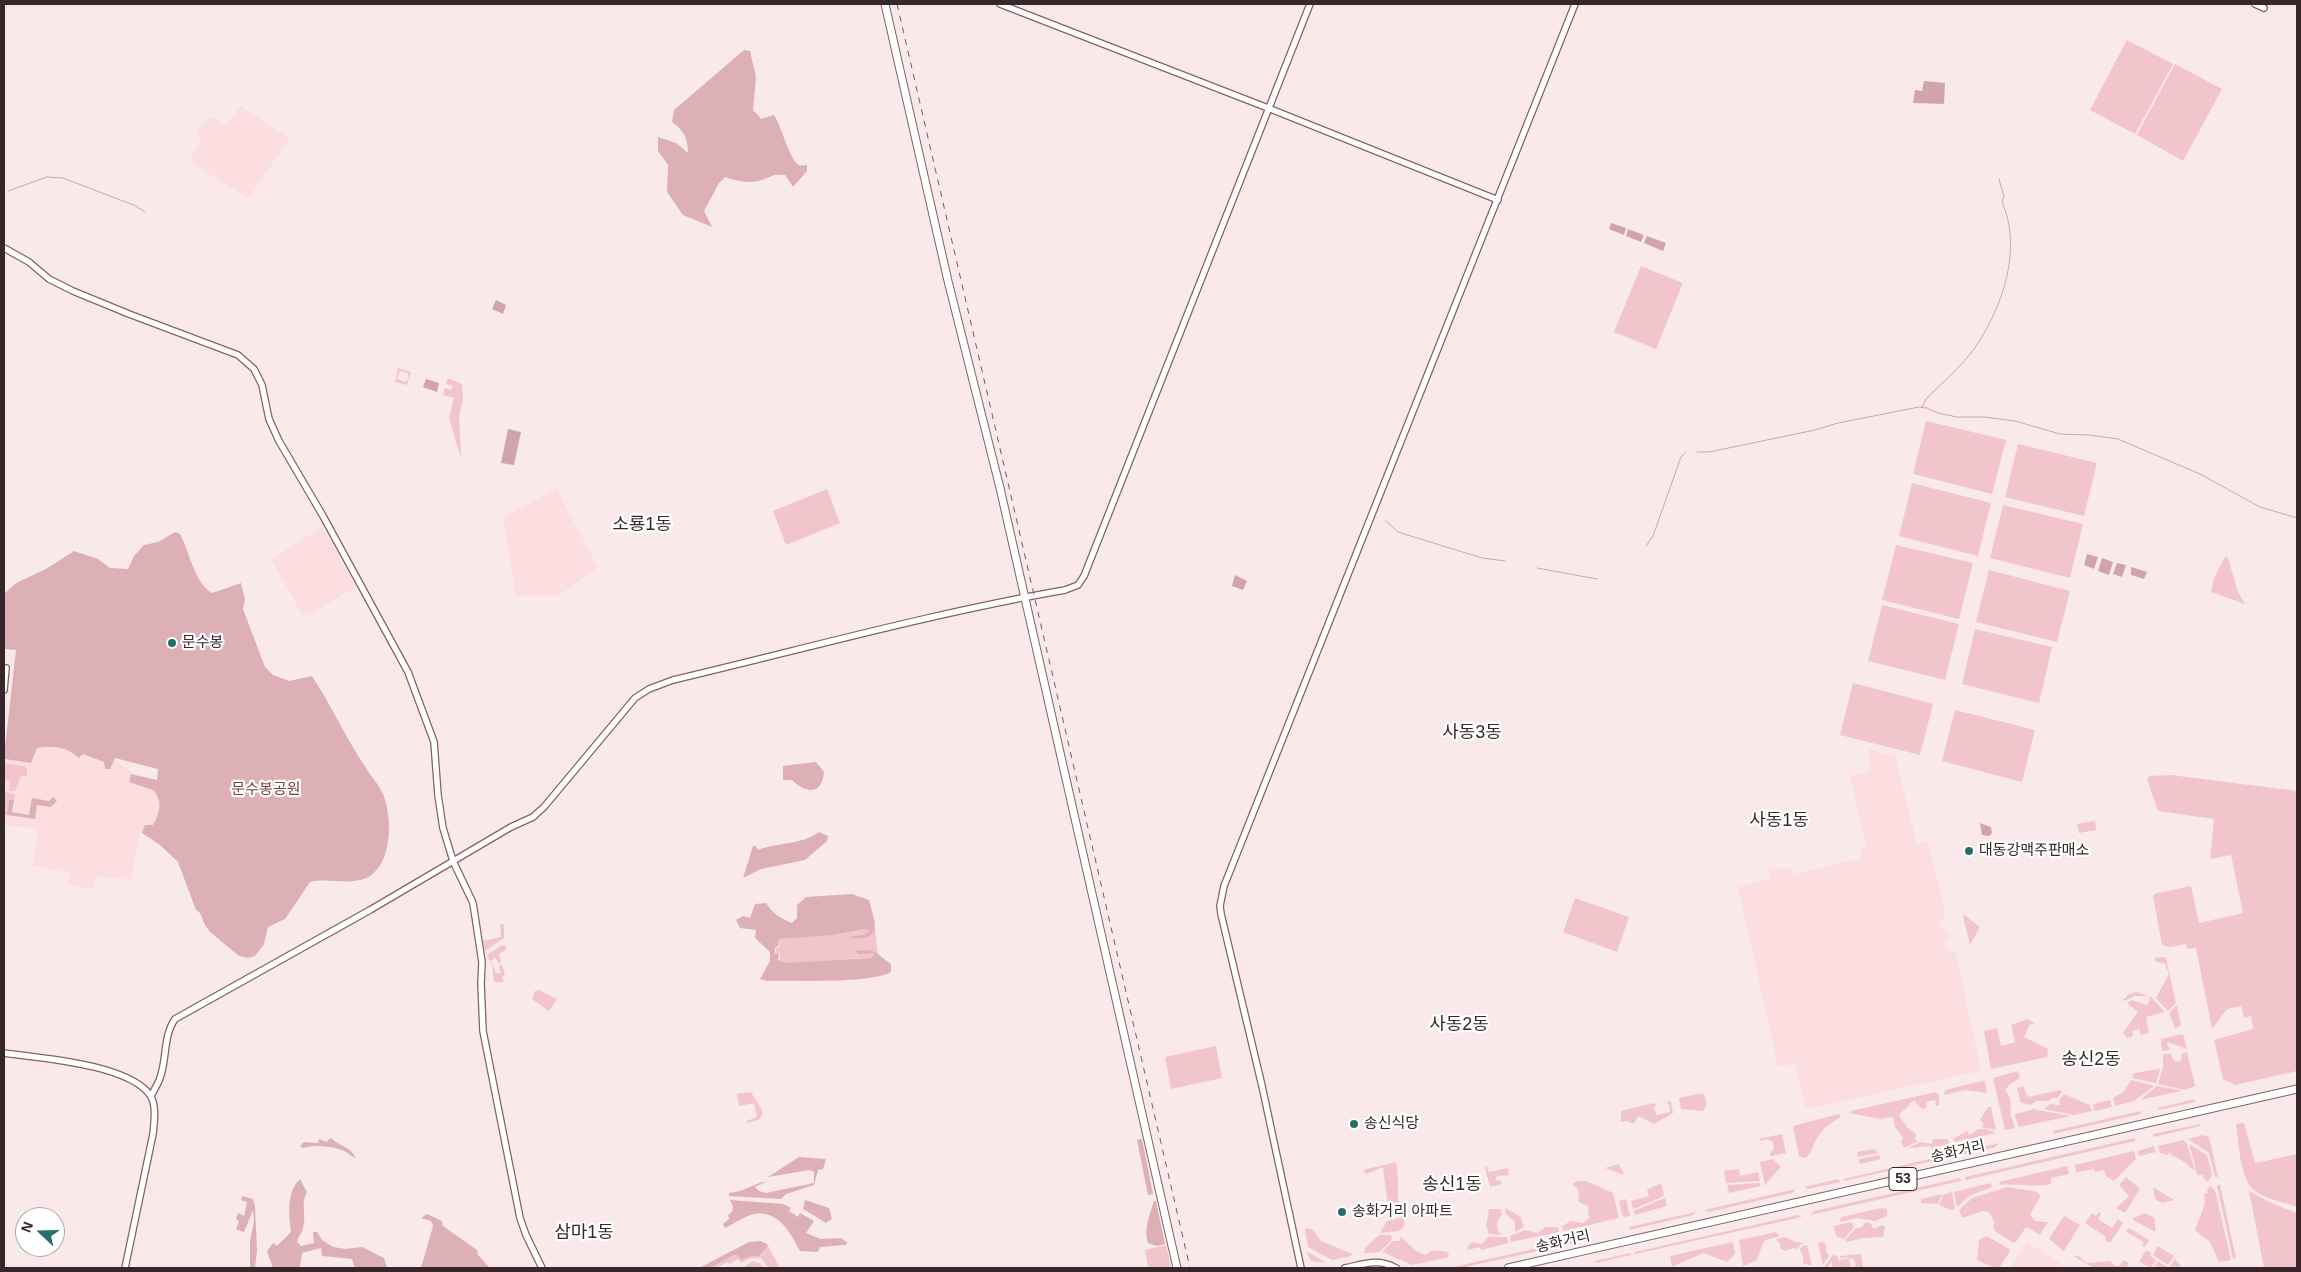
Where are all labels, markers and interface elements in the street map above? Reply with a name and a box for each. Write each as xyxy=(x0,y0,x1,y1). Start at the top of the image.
district label: 소룡1동 xyxy=(612,514,672,536)
place label: 문수봉 xyxy=(182,634,223,652)
marker: 문수봉 xyxy=(166,637,178,649)
district label: 사동3동 xyxy=(1442,722,1502,744)
park label: 문수봉공원 xyxy=(232,781,300,799)
district label: 사동1동 xyxy=(1749,810,1809,832)
place label: 대동강맥주판매소 xyxy=(1979,842,2089,860)
marker: 대동강맥주판매소 xyxy=(1963,845,1975,857)
district label: 사동2동 xyxy=(1429,1014,1489,1036)
district label: 송신2동 xyxy=(2061,1049,2121,1071)
place label: 송신식당 xyxy=(1364,1115,1419,1133)
marker: 송신식당 xyxy=(1348,1118,1360,1130)
street label: 송화거리 xyxy=(1929,1137,1987,1167)
road number: 53 xyxy=(1889,1168,1917,1190)
district label: 송신1동 xyxy=(1422,1174,1482,1196)
place label: 송화거리 아파트 xyxy=(1352,1203,1453,1221)
marker: 송화거리 아파트 xyxy=(1336,1206,1348,1218)
north arrow xyxy=(15,1207,65,1257)
text: N xyxy=(18,1219,36,1235)
district label: 삼마1동 xyxy=(554,1222,614,1244)
street label: 송화거리 xyxy=(1534,1227,1592,1257)

